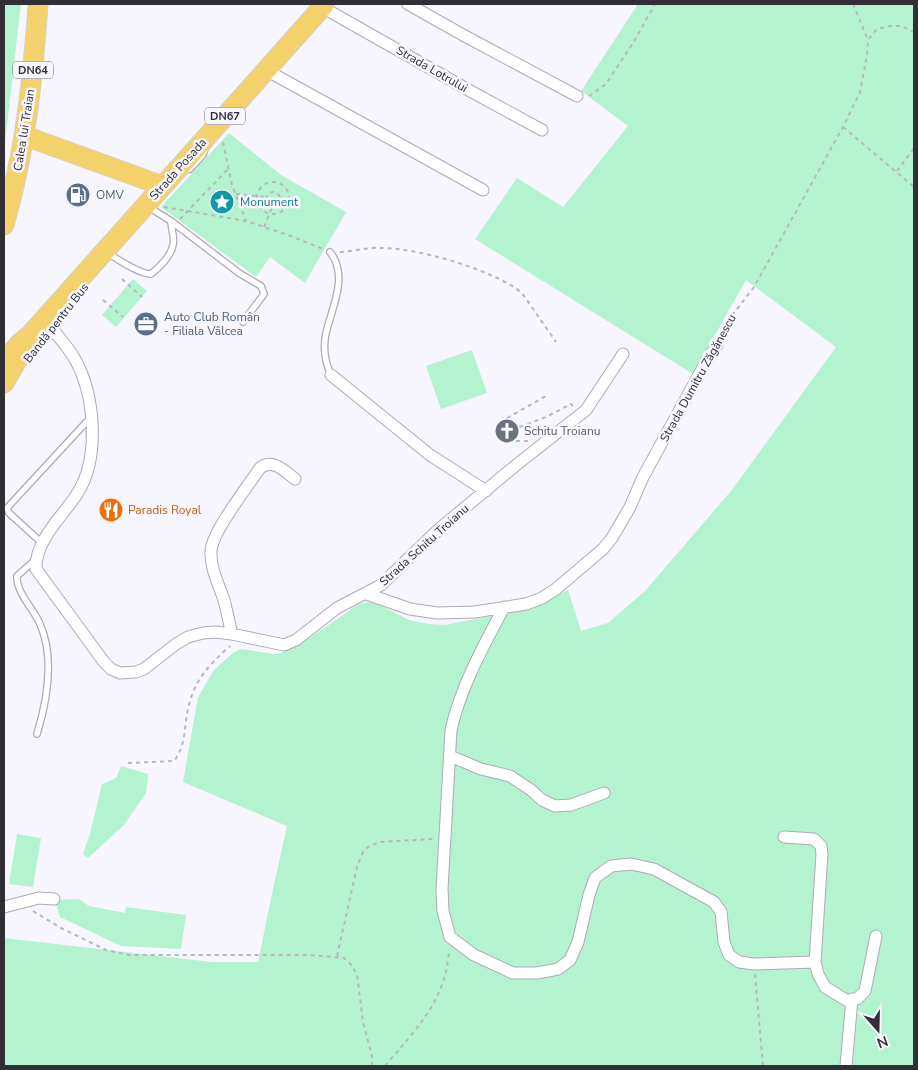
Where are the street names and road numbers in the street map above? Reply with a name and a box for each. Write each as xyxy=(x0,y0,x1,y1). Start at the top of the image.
street label: Strada Lotrului xyxy=(393,42,471,96)
road number: DN64 xyxy=(13,62,53,78)
street label: Calea lui Traian xyxy=(10,88,38,172)
road number: DN67 xyxy=(205,108,245,124)
street label: Strada Posada xyxy=(146,135,210,203)
street label: Bandă pentru Bus xyxy=(20,280,92,366)
street label: Strada Dumitru Zăgănescu xyxy=(656,311,740,445)
street label: Strada Schitu Troianu xyxy=(376,501,472,589)

